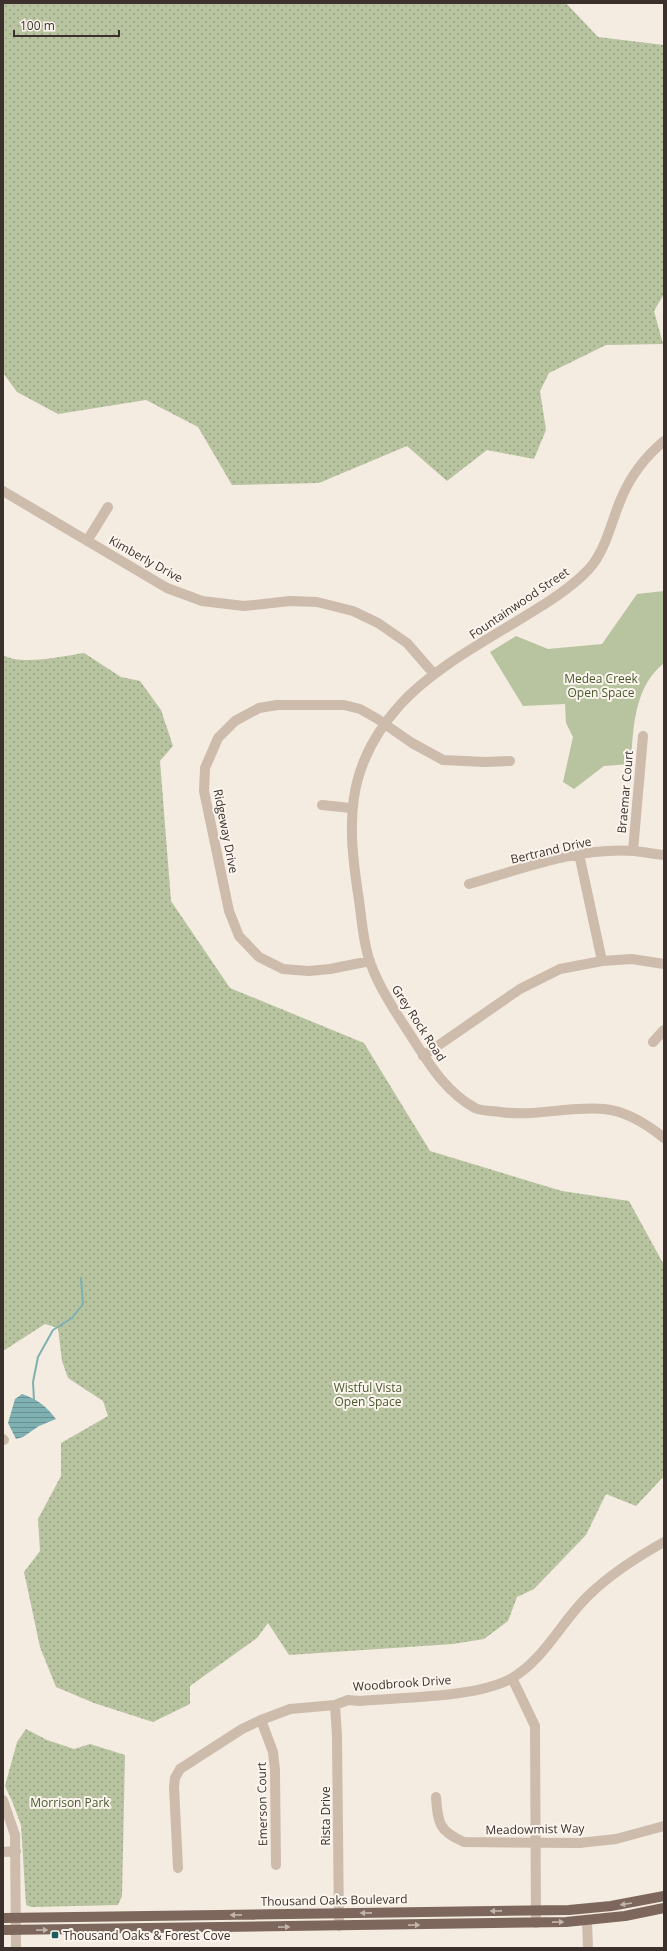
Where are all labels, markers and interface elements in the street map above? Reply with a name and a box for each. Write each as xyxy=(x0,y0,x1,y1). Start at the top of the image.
scale bar xyxy=(14,12,119,38)
text: 100 m xyxy=(20,17,55,34)
street label: Kimberly Drive xyxy=(106,532,186,586)
street label: Fountainwood Street xyxy=(466,563,572,643)
park label: Medea Creek Open Space xyxy=(564,670,639,701)
street label: Braemar Court xyxy=(613,750,637,834)
street label: Ridgeway Drive xyxy=(209,787,243,875)
street label: Bertrand Drive xyxy=(509,832,593,868)
street label: Grey Rock Road xyxy=(388,981,450,1065)
park label: Wistful Vista Open Space xyxy=(334,1379,402,1410)
street label: Woodbrook Drive xyxy=(352,1671,452,1695)
street label: Emerson Court xyxy=(253,1762,271,1846)
street label: Rista Drive xyxy=(317,1786,334,1846)
park label: Morrison Park xyxy=(30,1794,110,1811)
street label: Meadowmist Way xyxy=(485,1820,586,1838)
street label: Thousand Oaks Boulevard xyxy=(260,1890,408,1910)
one-way arrow xyxy=(620,1901,632,1907)
one-way arrow xyxy=(489,1908,502,1914)
one-way arrow xyxy=(359,1910,372,1916)
one-way arrow xyxy=(229,1912,242,1918)
one-way arrow xyxy=(552,1919,565,1925)
one-way arrow xyxy=(408,1922,421,1928)
one-way arrow xyxy=(278,1924,291,1930)
one-way arrow xyxy=(36,1927,49,1933)
place label: Thousand Oaks & Forest Cove xyxy=(63,1927,231,1944)
marker: Thousand Oaks & Forest Cove xyxy=(50,1930,60,1940)

